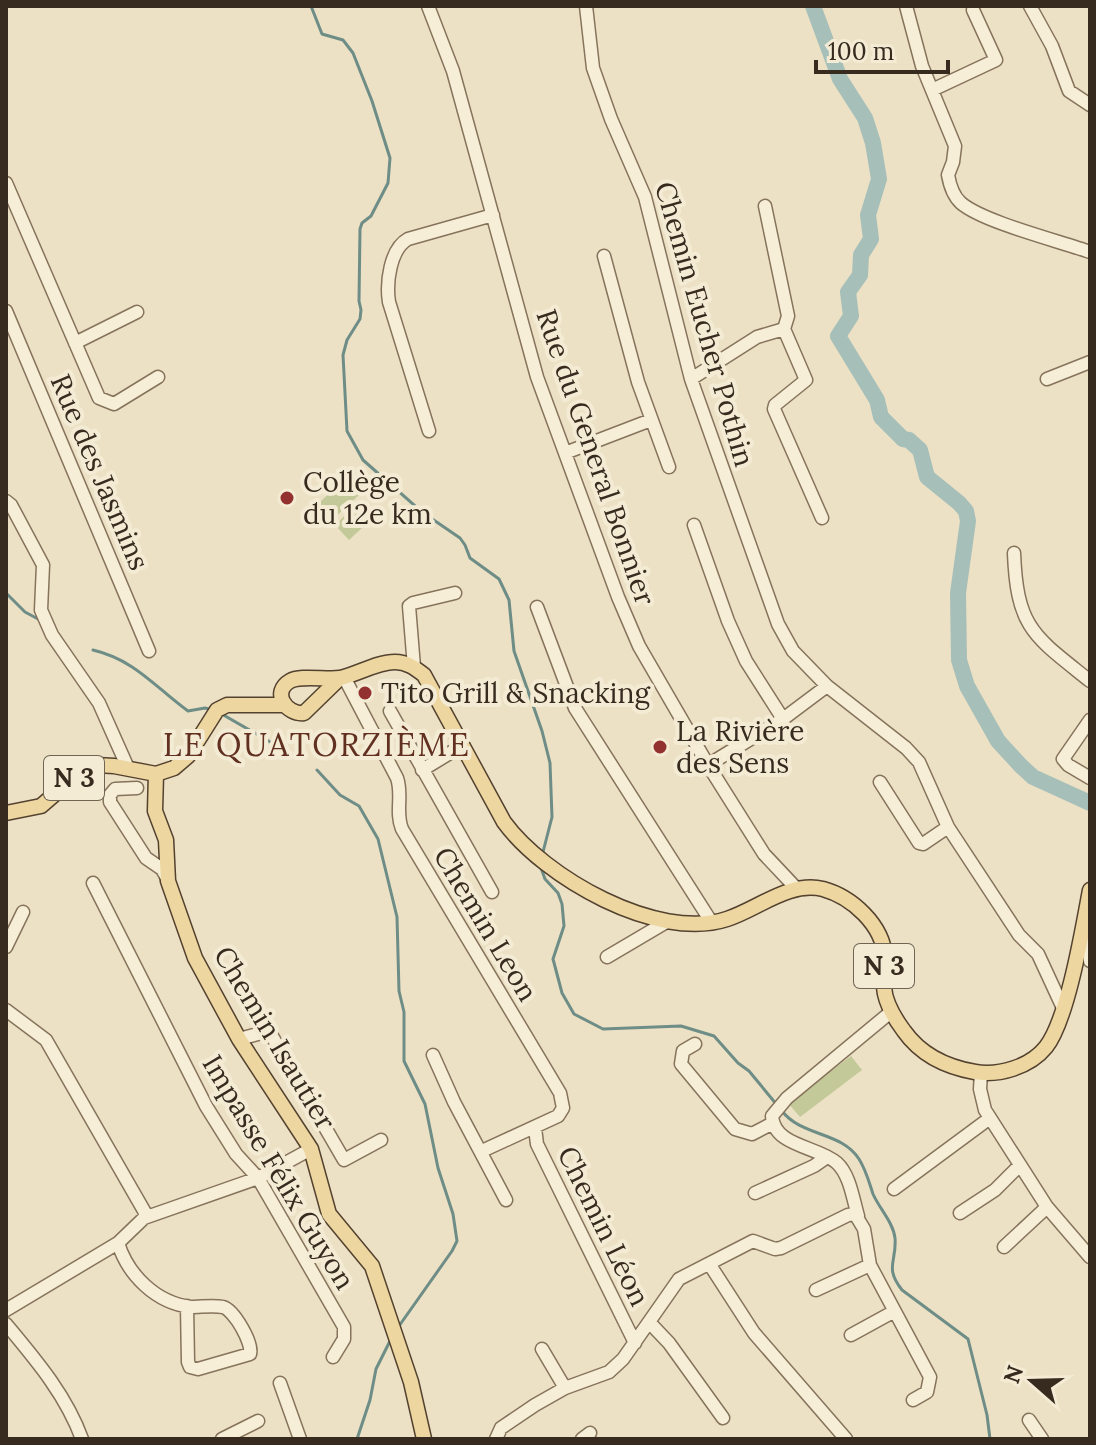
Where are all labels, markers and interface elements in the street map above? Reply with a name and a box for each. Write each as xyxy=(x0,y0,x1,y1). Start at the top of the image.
scale bar xyxy=(816,24,948,74)
text: 100 m xyxy=(828,36,894,67)
street label: Chemin Eucher Pothin xyxy=(647,177,763,471)
street label: Rue du General Bonnier xyxy=(528,304,664,610)
street label: Rue des Jasmins xyxy=(43,369,157,575)
place label: Collège du 12e km xyxy=(303,464,432,532)
marker: Collège du 12e km xyxy=(278,489,296,507)
place label: Tito Grill & Snacking xyxy=(381,675,650,711)
marker: Tito Grill & Snacking xyxy=(356,684,374,702)
place label: La Rivière des Sens xyxy=(676,713,804,781)
district label: LE QUATORZIÈME xyxy=(163,724,471,765)
marker: La Rivière des Sens xyxy=(651,738,669,756)
road number: N 3 xyxy=(44,756,104,800)
street label: Chemin Leon xyxy=(426,840,546,1008)
street label: Chemin Isautier xyxy=(206,940,344,1136)
road number: N 3 xyxy=(854,944,914,988)
street label: Impasse Félix Guyon xyxy=(195,1048,363,1296)
street label: Chemin Léon xyxy=(550,1140,658,1312)
north arrow xyxy=(992,1341,1072,1421)
text: N xyxy=(997,1361,1029,1387)

